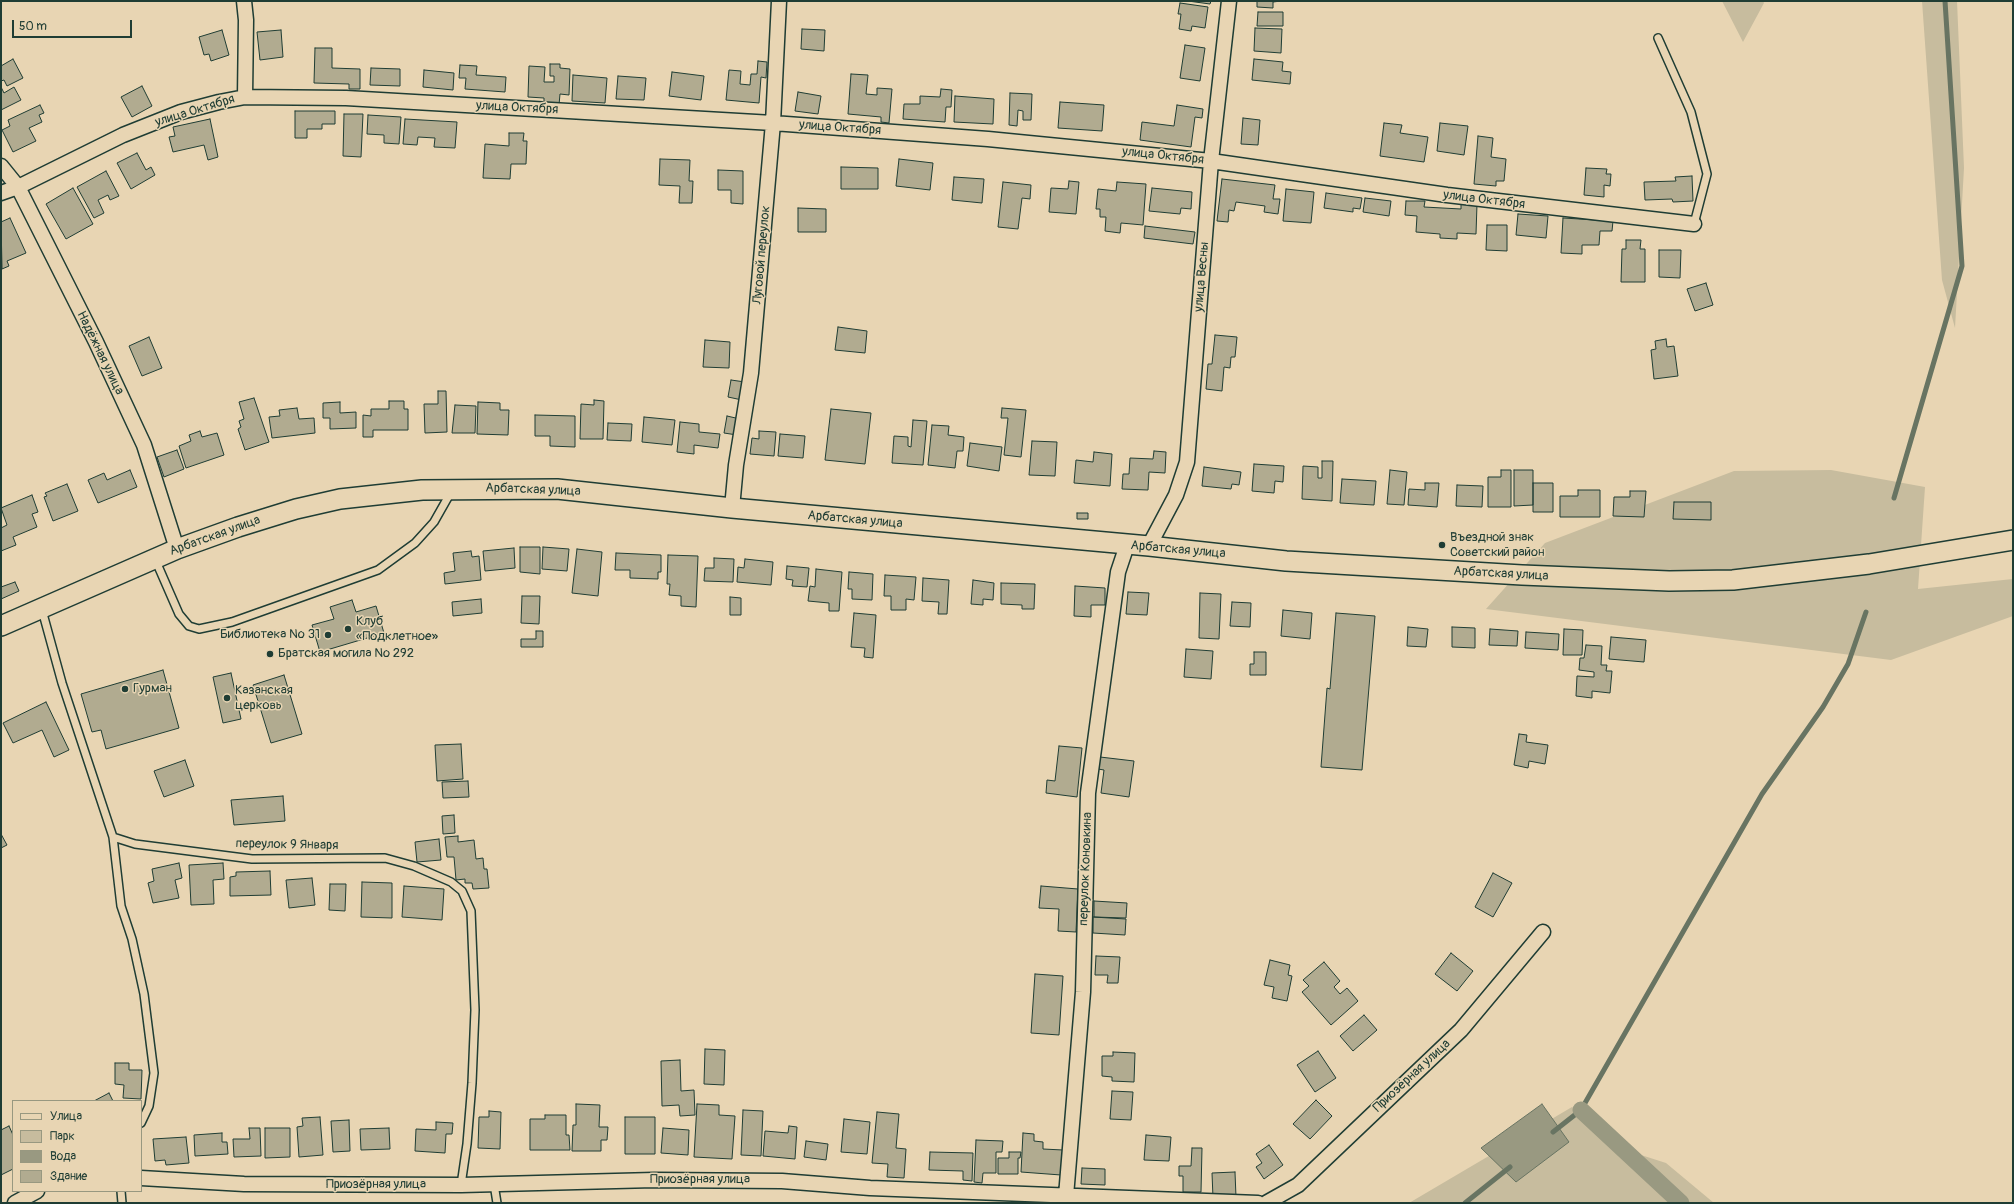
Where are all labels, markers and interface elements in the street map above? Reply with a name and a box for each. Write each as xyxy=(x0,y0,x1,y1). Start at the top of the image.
scale bar xyxy=(14,12,134,38)
text: 50 m xyxy=(19,19,47,34)
street label: улица Октября xyxy=(153,91,237,131)
street label: улица Октября xyxy=(475,98,559,118)
street label: улица Октября xyxy=(798,117,882,139)
street label: улица Октября xyxy=(1121,144,1205,168)
street label: улица Октября xyxy=(1442,187,1526,213)
street label: Луговой переулок xyxy=(750,205,774,305)
street label: улица Весны xyxy=(1191,241,1213,313)
street label: Надёжная улица xyxy=(73,309,127,397)
street label: Арбатская улица xyxy=(485,481,581,499)
street label: Арбатская улица xyxy=(807,508,903,532)
street label: Арбатская улица xyxy=(168,512,262,560)
place label: Въездной знак Советский район xyxy=(1450,530,1544,561)
street label: Арбатская улица xyxy=(1130,538,1226,562)
marker: Въездной знак Советский район xyxy=(1437,540,1447,550)
street label: Арбатская улица xyxy=(1453,564,1549,584)
place label: Клуб «Подклетное» xyxy=(356,614,438,645)
marker: Клуб «Подклетное» xyxy=(343,624,353,634)
place label: Библиотека № 31 xyxy=(220,627,320,643)
marker: Библиотека № 31 xyxy=(323,630,333,640)
place label: Братская могила № 292 xyxy=(278,646,414,662)
marker: Братская могила № 292 xyxy=(265,649,275,659)
place label: Гурман xyxy=(133,681,172,697)
place label: Казанская церковь xyxy=(235,683,293,714)
marker: Гурман xyxy=(120,684,130,694)
marker: Казанская церковь xyxy=(222,693,232,703)
street label: переулок Коновкина xyxy=(1076,812,1096,926)
street label: переулок 9 Января xyxy=(236,836,338,854)
street label: Приозёрная улица xyxy=(1370,1036,1454,1116)
legend xyxy=(12,1100,142,1192)
text: Улица xyxy=(50,1109,82,1124)
text: Парк xyxy=(50,1129,75,1144)
text: Вода xyxy=(50,1149,76,1164)
text: Здание xyxy=(50,1169,87,1184)
street label: Приозёрная улица xyxy=(650,1172,750,1188)
street label: Приозёрная улица xyxy=(326,1177,426,1193)

